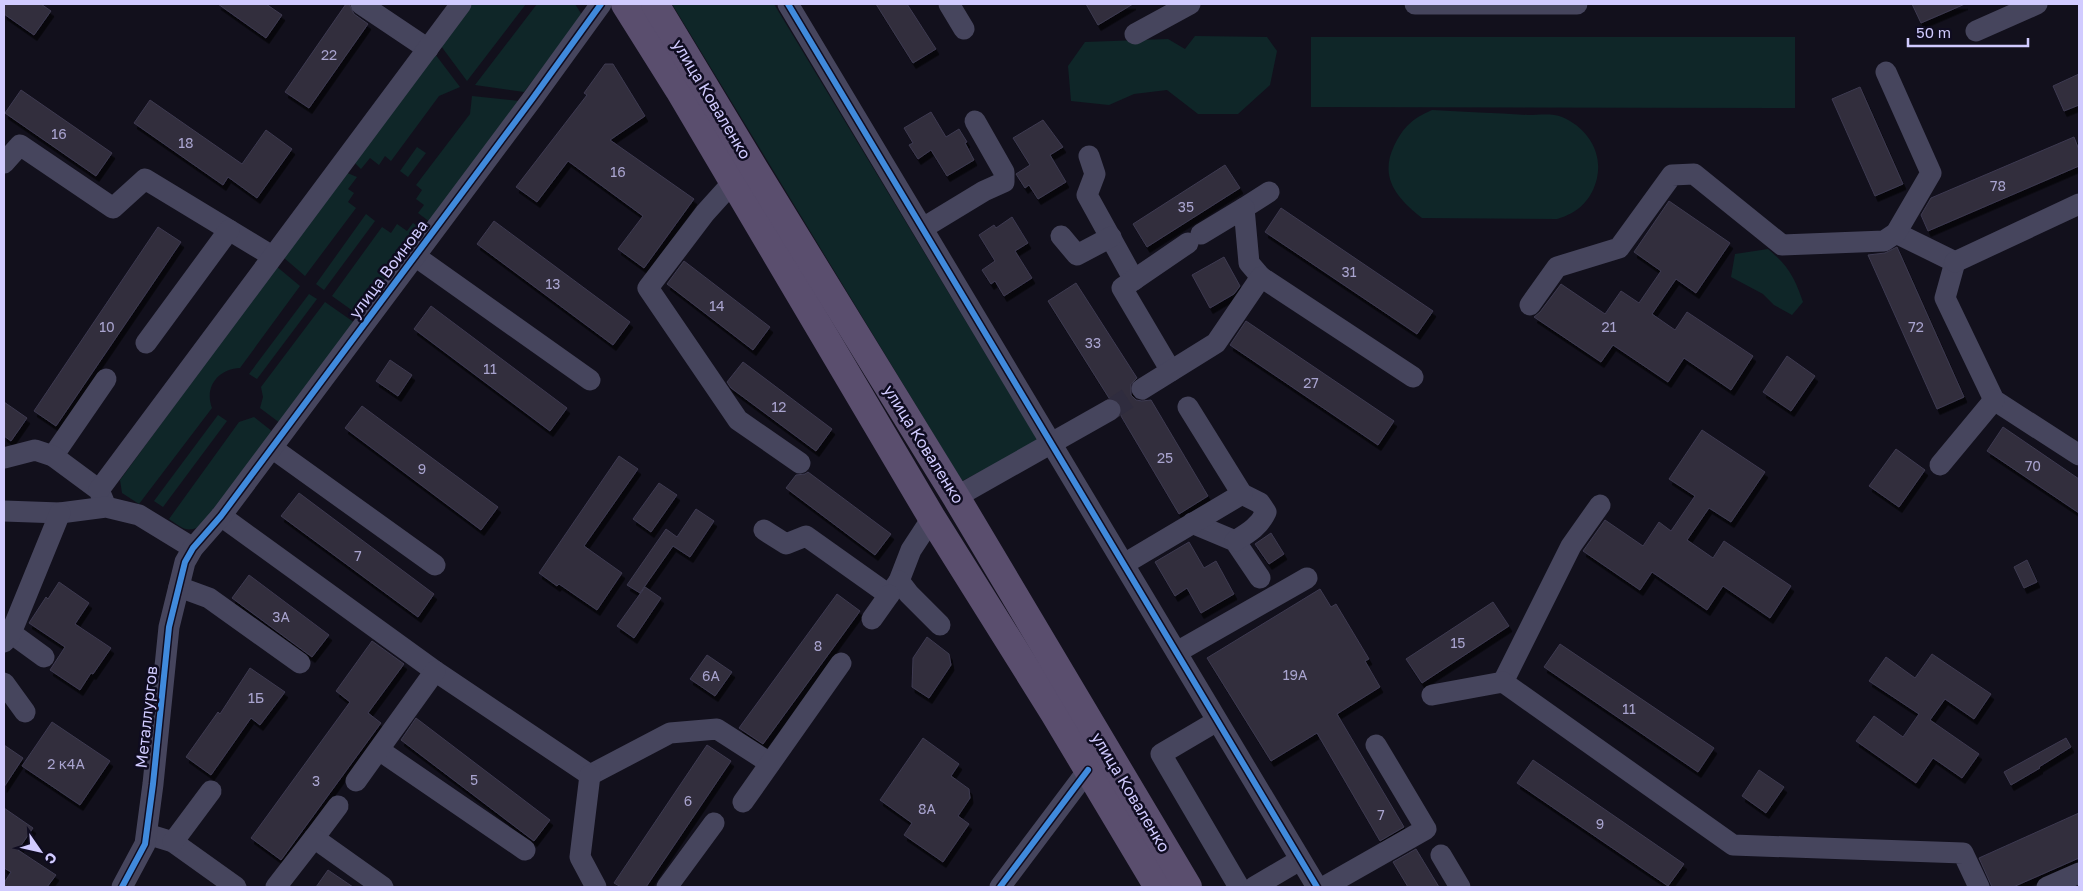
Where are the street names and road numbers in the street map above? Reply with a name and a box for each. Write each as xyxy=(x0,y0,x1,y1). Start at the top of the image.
street label: улица Коваленко xyxy=(668,35,756,163)
street label: улица Воинова xyxy=(344,216,432,322)
street label: улица Коваленко xyxy=(879,381,969,507)
street label: Металлургов xyxy=(131,665,161,769)
street label: улица Коваленко xyxy=(1087,728,1175,856)

